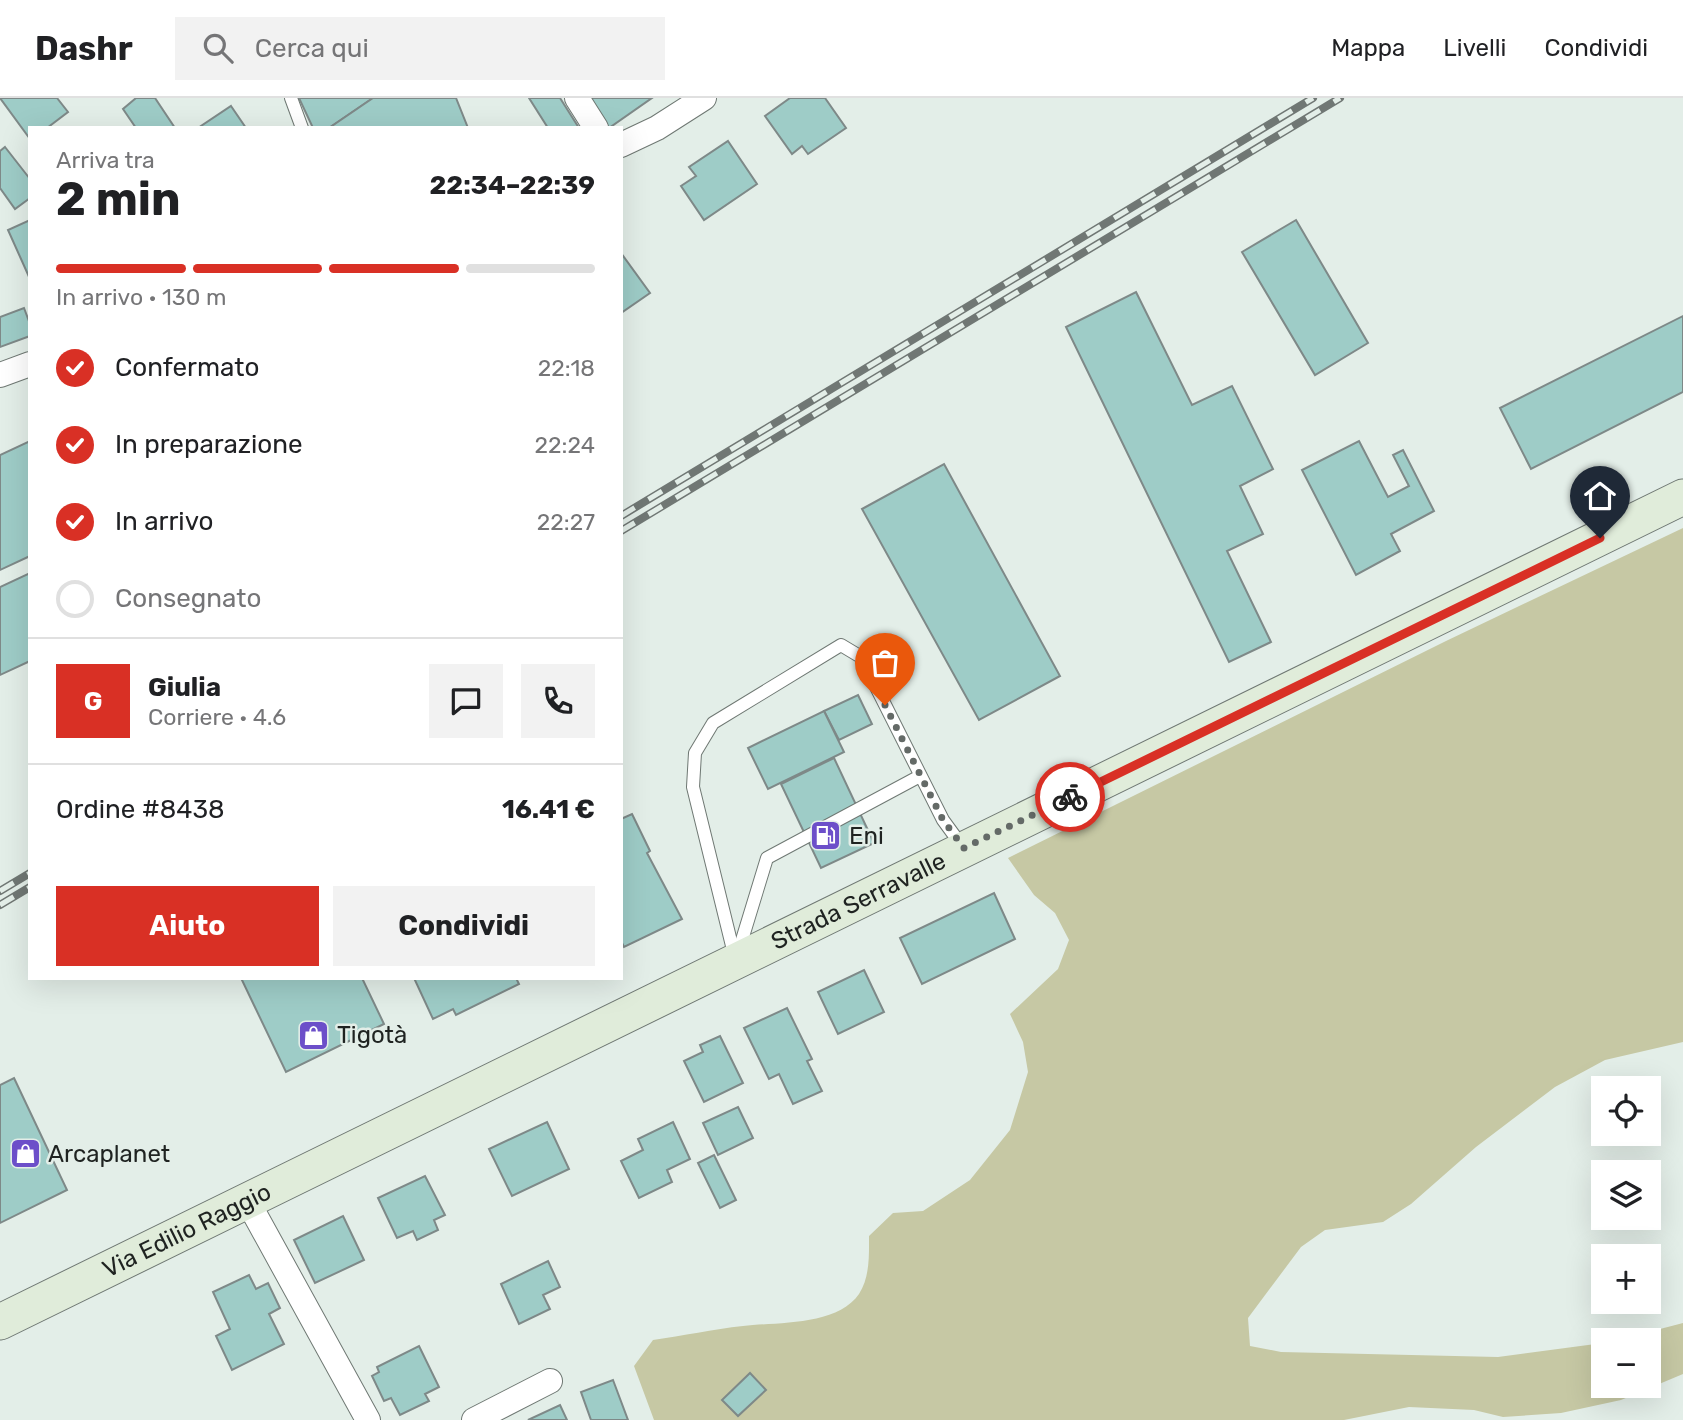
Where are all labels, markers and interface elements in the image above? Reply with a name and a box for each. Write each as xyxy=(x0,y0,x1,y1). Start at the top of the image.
search box xyxy=(175,17,665,80)
text: Dashr xyxy=(35,29,133,68)
icon: search xyxy=(199,29,237,67)
text: Cerca qui xyxy=(255,33,369,64)
text: Mappa xyxy=(1331,34,1405,62)
text: Livelli xyxy=(1443,34,1506,62)
text: Condividi xyxy=(1544,34,1648,62)
text: Arriva tra xyxy=(56,146,155,174)
text: 22:34–22:39 xyxy=(429,170,595,201)
text: 2 min xyxy=(56,172,181,227)
text: In arrivo · 130 m xyxy=(56,283,226,311)
icon: check xyxy=(56,349,94,387)
text: Confermato xyxy=(115,352,259,383)
text: 22:18 xyxy=(538,354,595,382)
icon: check xyxy=(56,426,94,464)
text: In preparazione xyxy=(115,429,303,460)
text: 22:24 xyxy=(535,431,595,459)
pin xyxy=(1570,466,1630,538)
icon: home xyxy=(1581,477,1619,515)
icon: check xyxy=(56,503,94,541)
text: In arrivo xyxy=(115,506,213,537)
text: 22:27 xyxy=(537,508,595,536)
text: Consegnato xyxy=(115,583,261,614)
pin xyxy=(855,633,915,705)
icon: bag xyxy=(866,644,904,682)
button: chat xyxy=(429,664,503,738)
button: phone xyxy=(521,664,595,738)
text: Giulia xyxy=(148,672,221,703)
text: G xyxy=(84,686,102,717)
text: Corriere · 4.6 xyxy=(148,703,286,731)
courier xyxy=(1035,762,1105,832)
icon: bike xyxy=(1051,778,1089,816)
text: Ordine #8438 xyxy=(56,794,225,825)
text: 16.41 € xyxy=(502,794,595,825)
fuel station icon: Eni xyxy=(809,819,843,853)
place label: Eni xyxy=(849,822,884,850)
street label: Strada Serravalle xyxy=(767,847,950,956)
button: Aiuto xyxy=(56,886,319,966)
button: Condividi xyxy=(333,886,595,966)
shop icon: Tigotà xyxy=(297,1018,331,1052)
place label: Tigotà xyxy=(337,1021,407,1049)
map controls xyxy=(1591,1076,1661,1398)
button: locate xyxy=(1591,1076,1661,1146)
shop icon: Arcaplanet xyxy=(8,1137,42,1171)
place label: Arcaplanet xyxy=(48,1140,170,1168)
button: layers xyxy=(1591,1160,1661,1230)
street label: Via Edilio Raggio xyxy=(98,1177,275,1283)
button: + xyxy=(1591,1244,1661,1314)
button: − xyxy=(1591,1328,1661,1398)

